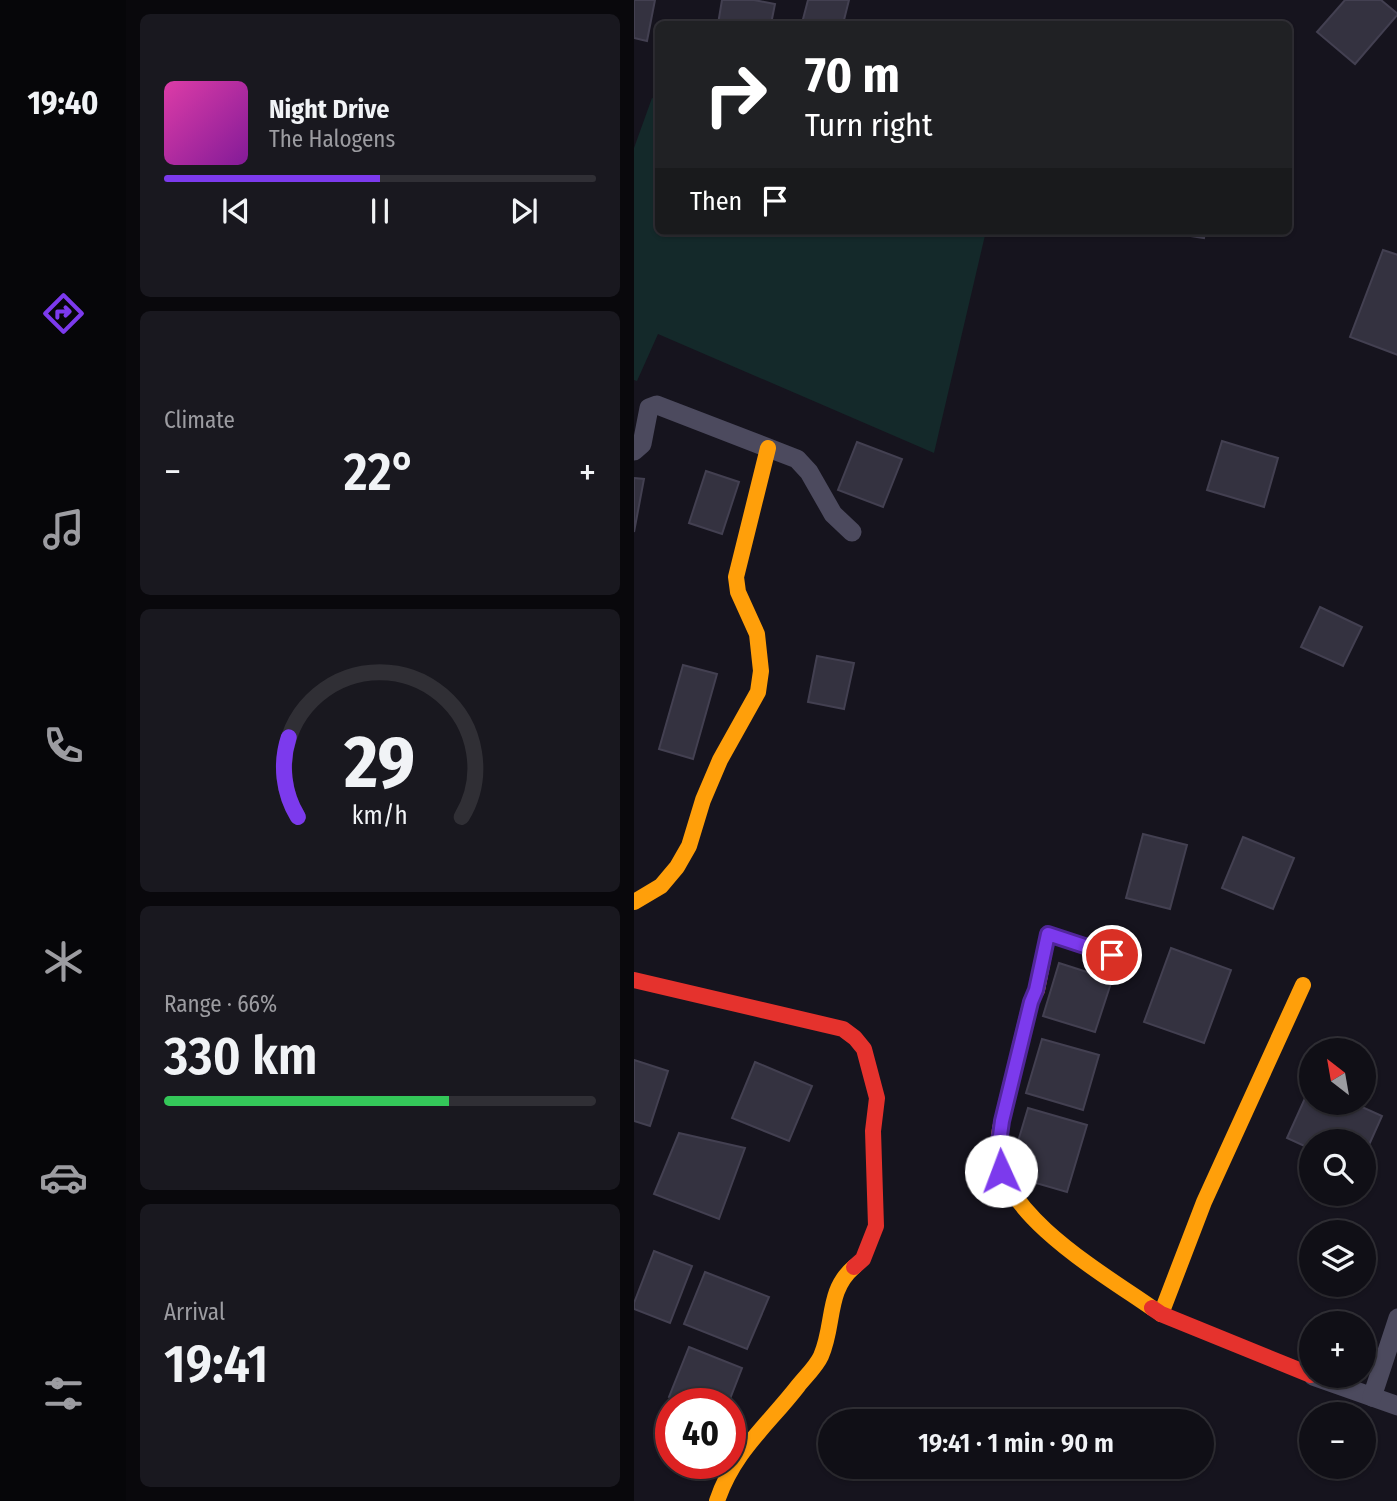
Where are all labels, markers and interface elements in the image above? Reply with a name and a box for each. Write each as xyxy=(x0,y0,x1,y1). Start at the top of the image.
text: 70 m xyxy=(805,46,900,105)
icon: right xyxy=(690,49,781,140)
text: 19:40 xyxy=(27,84,99,122)
text: Night Drive xyxy=(269,94,389,125)
text: Turn right xyxy=(805,106,932,144)
text: The Halogens xyxy=(269,125,395,153)
icon: arrive xyxy=(756,182,794,220)
text: Then xyxy=(690,186,742,217)
icon: previous xyxy=(217,192,255,230)
icon: pause xyxy=(361,192,399,230)
icon: next xyxy=(505,192,543,230)
icon: directions xyxy=(39,289,88,338)
text: Climate xyxy=(164,406,235,434)
text: 22° xyxy=(344,441,416,504)
text: − xyxy=(164,449,181,495)
text: + xyxy=(579,449,596,495)
icon: music xyxy=(39,505,88,554)
text: 29 xyxy=(344,719,415,806)
icon: phone xyxy=(39,721,88,770)
text: km/h xyxy=(352,800,408,830)
pin xyxy=(1082,925,1142,985)
icon: arrive xyxy=(1093,936,1131,974)
icon: climate xyxy=(39,937,88,986)
text: Range · 66% xyxy=(164,990,277,1018)
text: 330 km xyxy=(164,1025,318,1088)
north arrow xyxy=(1299,1038,1376,1115)
map controls xyxy=(1299,1038,1376,1479)
button: search xyxy=(1299,1129,1376,1206)
position arrow xyxy=(964,1134,1038,1208)
icon: car xyxy=(39,1153,88,1202)
button: layers xyxy=(1299,1220,1376,1297)
text: Arrival xyxy=(164,1298,225,1326)
button: + xyxy=(1299,1311,1376,1388)
text: 19:41 xyxy=(164,1333,268,1396)
icon: filters xyxy=(39,1369,88,1418)
speed limit sign: 40 xyxy=(655,1388,746,1479)
button: − xyxy=(1299,1402,1376,1479)
text: 19:41 · 1 min · 90 m xyxy=(918,1428,1114,1459)

